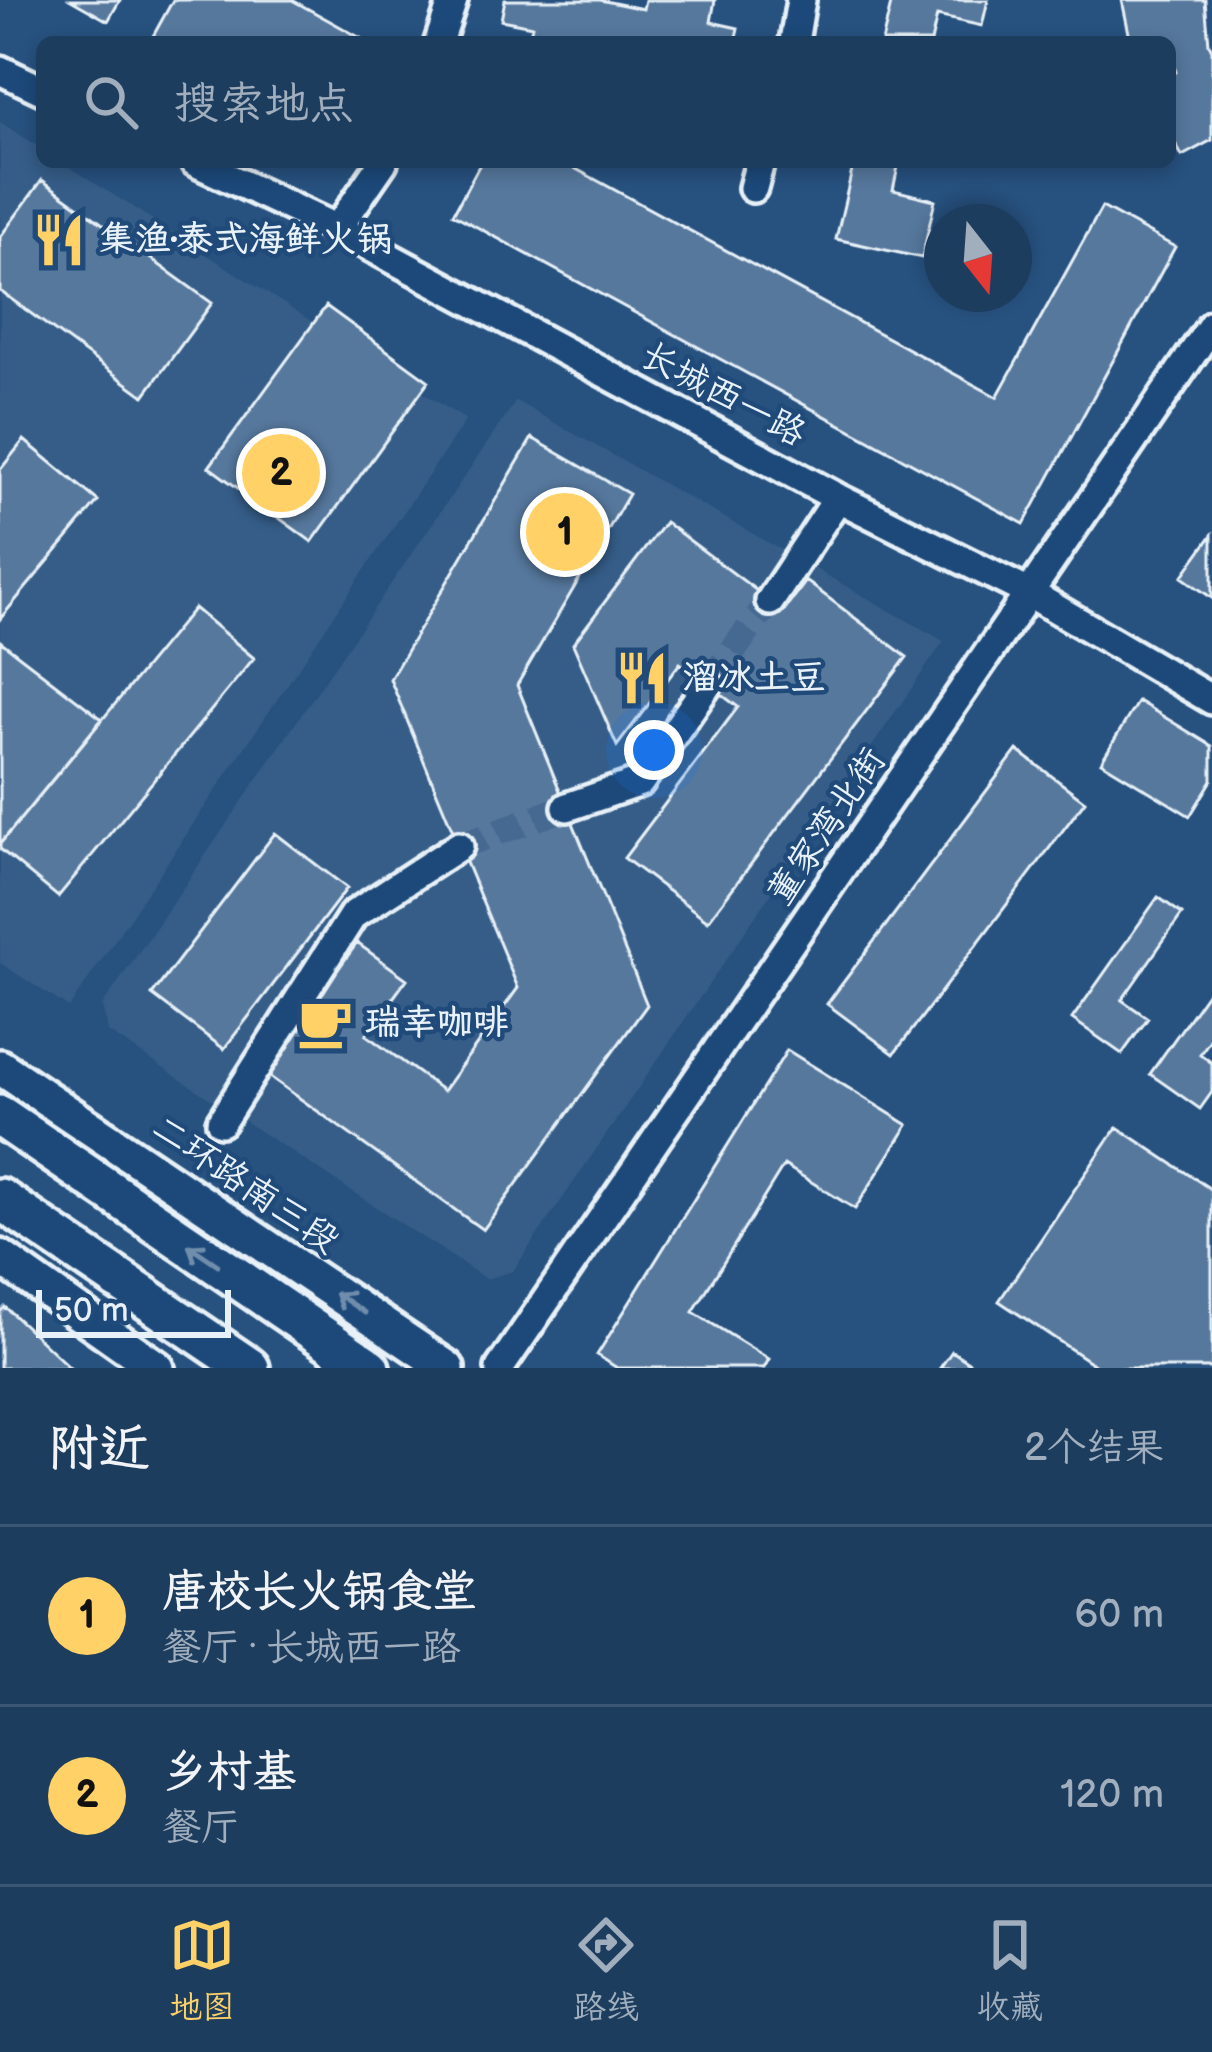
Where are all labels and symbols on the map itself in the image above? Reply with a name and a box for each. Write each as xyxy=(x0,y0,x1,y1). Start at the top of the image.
north arrow xyxy=(924,204,1032,312)
restaurant icon: 集渔·泰式海鲜火锅 xyxy=(30,211,88,269)
place label: 集渔·泰式海鲜火锅 xyxy=(99,219,393,262)
street label: 长城西一路 xyxy=(633,334,813,456)
pin: 2 xyxy=(242,428,320,518)
pin: 1 xyxy=(526,487,604,577)
restaurant icon: 溜冰土豆 xyxy=(613,649,671,707)
place label: 溜冰土豆 xyxy=(682,657,826,700)
your location xyxy=(624,720,684,780)
street label: 董家湾北街 xyxy=(759,740,895,914)
cafe icon: 瑞幸咖啡 xyxy=(296,994,354,1052)
place label: 瑞幸咖啡 xyxy=(365,1002,509,1045)
street label: 二环路南三段 xyxy=(143,1107,347,1263)
one-way arrow xyxy=(186,1242,220,1267)
scale bar xyxy=(36,1284,231,1337)
one-way arrow xyxy=(334,1290,368,1315)

